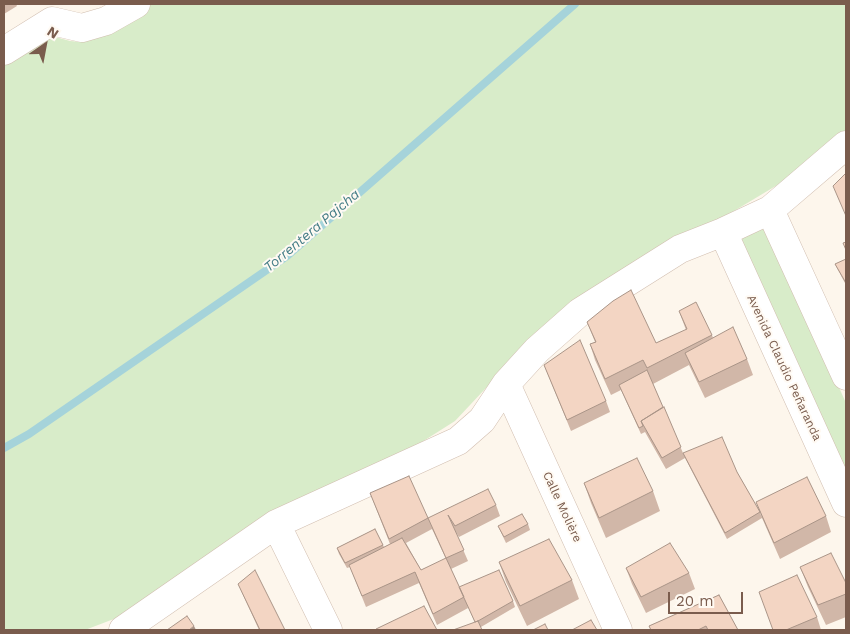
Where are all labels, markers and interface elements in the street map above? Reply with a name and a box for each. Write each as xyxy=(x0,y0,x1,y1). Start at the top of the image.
north arrow xyxy=(20,20,70,70)
text: N xyxy=(44,23,62,42)
water label: Torrentera Pajcha xyxy=(261,186,363,276)
street label: Avenida Claudio Peñaranda xyxy=(744,293,824,443)
street label: Calle Molière xyxy=(539,469,585,545)
scale bar xyxy=(670,582,745,614)
text: 20 m xyxy=(676,592,714,610)

